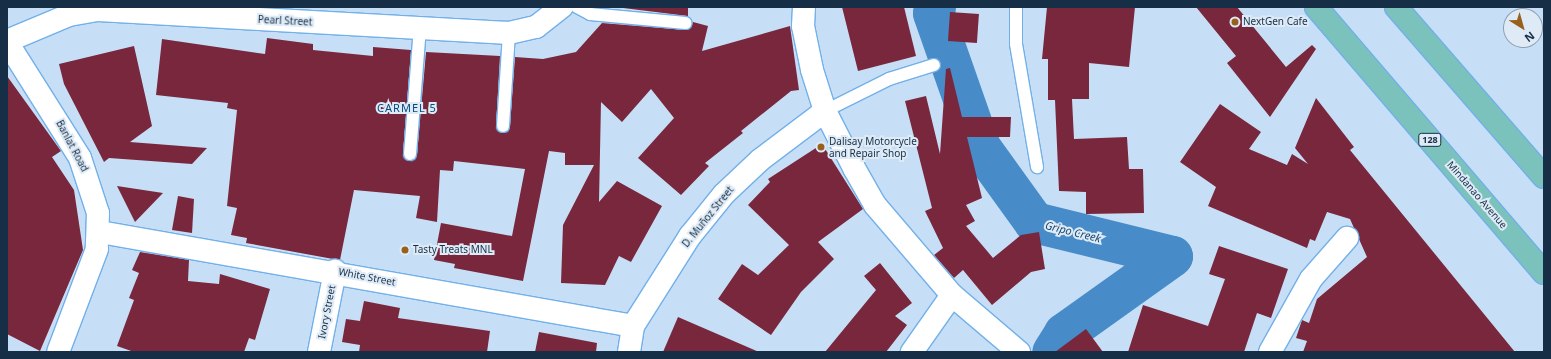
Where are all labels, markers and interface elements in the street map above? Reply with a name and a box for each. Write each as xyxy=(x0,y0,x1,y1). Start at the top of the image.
north arrow xyxy=(1503,8,1543,48)
street label: Pearl Street xyxy=(257,14,313,28)
place label: NextGen Cafe xyxy=(1243,16,1308,28)
marker: NextGen Cafe xyxy=(1230,17,1240,27)
text: N xyxy=(1522,28,1538,46)
district label: CARMEL 5 xyxy=(377,101,437,115)
street label: Banlat Road xyxy=(53,118,91,174)
road number: 128 xyxy=(1418,133,1442,147)
place label: Dalisay Motorcycle and Repair Shop xyxy=(829,135,917,158)
marker: Dalisay Motorcycle and Repair Shop xyxy=(816,142,826,152)
street label: Mindanao Avenue xyxy=(1445,159,1509,231)
street label: D. Muñoz Street xyxy=(680,184,736,250)
water label: Gripo Creek xyxy=(1044,219,1102,245)
place label: Tasty Treats MNL xyxy=(413,244,493,256)
marker: Tasty Treats MNL xyxy=(400,245,410,255)
street label: White Street xyxy=(337,266,397,288)
street label: Ivory Street xyxy=(316,284,338,340)

